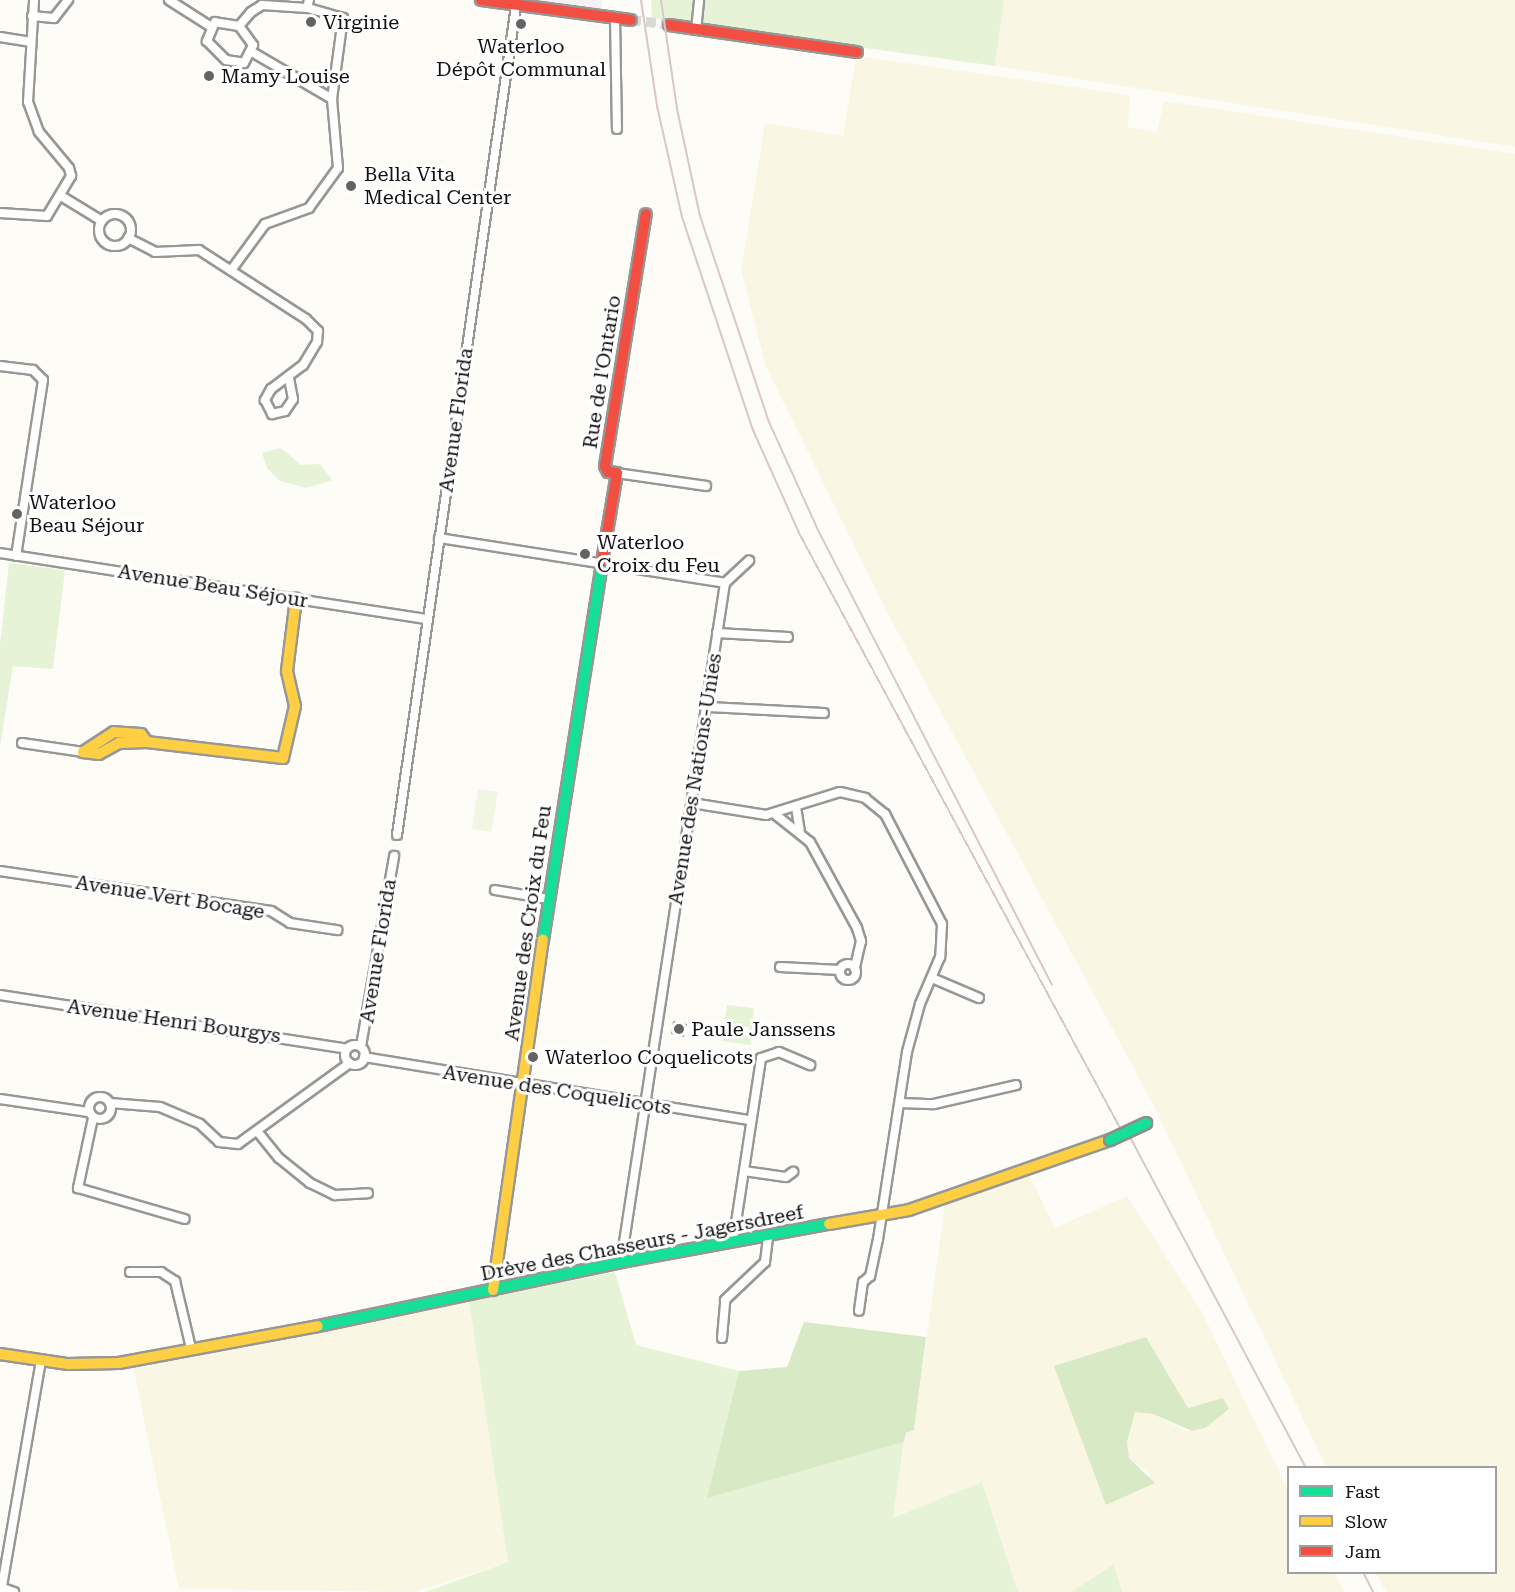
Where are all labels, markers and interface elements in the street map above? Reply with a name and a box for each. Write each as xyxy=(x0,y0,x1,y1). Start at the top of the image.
place label: Virginie xyxy=(323,10,399,34)
marker: Virginie xyxy=(304,15,318,29)
marker: Waterloo Dépôt Communal xyxy=(514,17,528,31)
place label: Waterloo Dépôt Communal xyxy=(436,34,606,81)
place label: Mamy Louise xyxy=(221,64,350,88)
marker: Mamy Louise xyxy=(202,69,216,83)
place label: Bella Vita Medical Center xyxy=(364,162,511,209)
marker: Bella Vita Medical Center xyxy=(342,177,360,195)
street label: Rue de l'Ontario xyxy=(578,294,626,450)
street label: Avenue Florida xyxy=(434,346,478,494)
place label: Waterloo Beau Séjour xyxy=(29,490,144,537)
marker: Waterloo Beau Séjour xyxy=(10,507,24,521)
place label: Waterloo Croix du Feu xyxy=(597,530,720,577)
marker: Waterloo Croix du Feu xyxy=(578,547,592,561)
street label: Avenue Beau Séjour xyxy=(116,559,310,613)
street label: Avenue des Nations-Unies xyxy=(663,652,727,906)
street label: Avenue des Croix du Feu xyxy=(500,804,556,1042)
street label: Avenue Vert Bocage xyxy=(74,870,266,924)
street label: Avenue Florida xyxy=(355,877,401,1025)
street label: Avenue Henri Bourgys xyxy=(66,994,282,1048)
place label: Paule Janssens xyxy=(691,1017,835,1041)
marker: Paule Janssens xyxy=(672,1022,686,1036)
place label: Waterloo Coquelicots xyxy=(545,1045,753,1069)
marker: Waterloo Coquelicots xyxy=(526,1050,540,1064)
street label: Avenue des Coquelicots xyxy=(441,1060,673,1120)
street label: Drève des Chasseurs - Jagersdreef xyxy=(478,1200,806,1286)
legend xyxy=(1287,1466,1497,1574)
text: Fast xyxy=(1345,1481,1380,1502)
text: Slow xyxy=(1345,1511,1387,1532)
text: Jam xyxy=(1345,1541,1381,1562)

